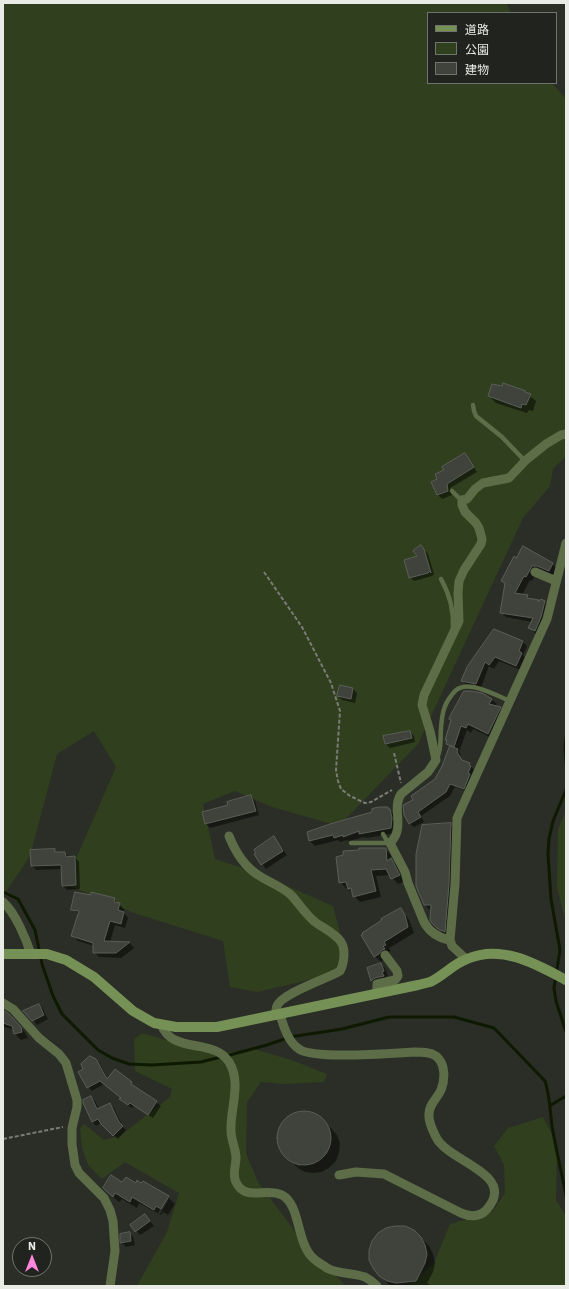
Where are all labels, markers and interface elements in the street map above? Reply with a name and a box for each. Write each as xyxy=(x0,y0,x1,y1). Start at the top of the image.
legend xyxy=(427,12,557,84)
text: 道路 xyxy=(465,22,489,37)
text: 公園 xyxy=(465,42,489,57)
text: 建物 xyxy=(465,62,489,77)
north arrow xyxy=(12,1237,52,1277)
text: N xyxy=(28,1239,36,1253)

